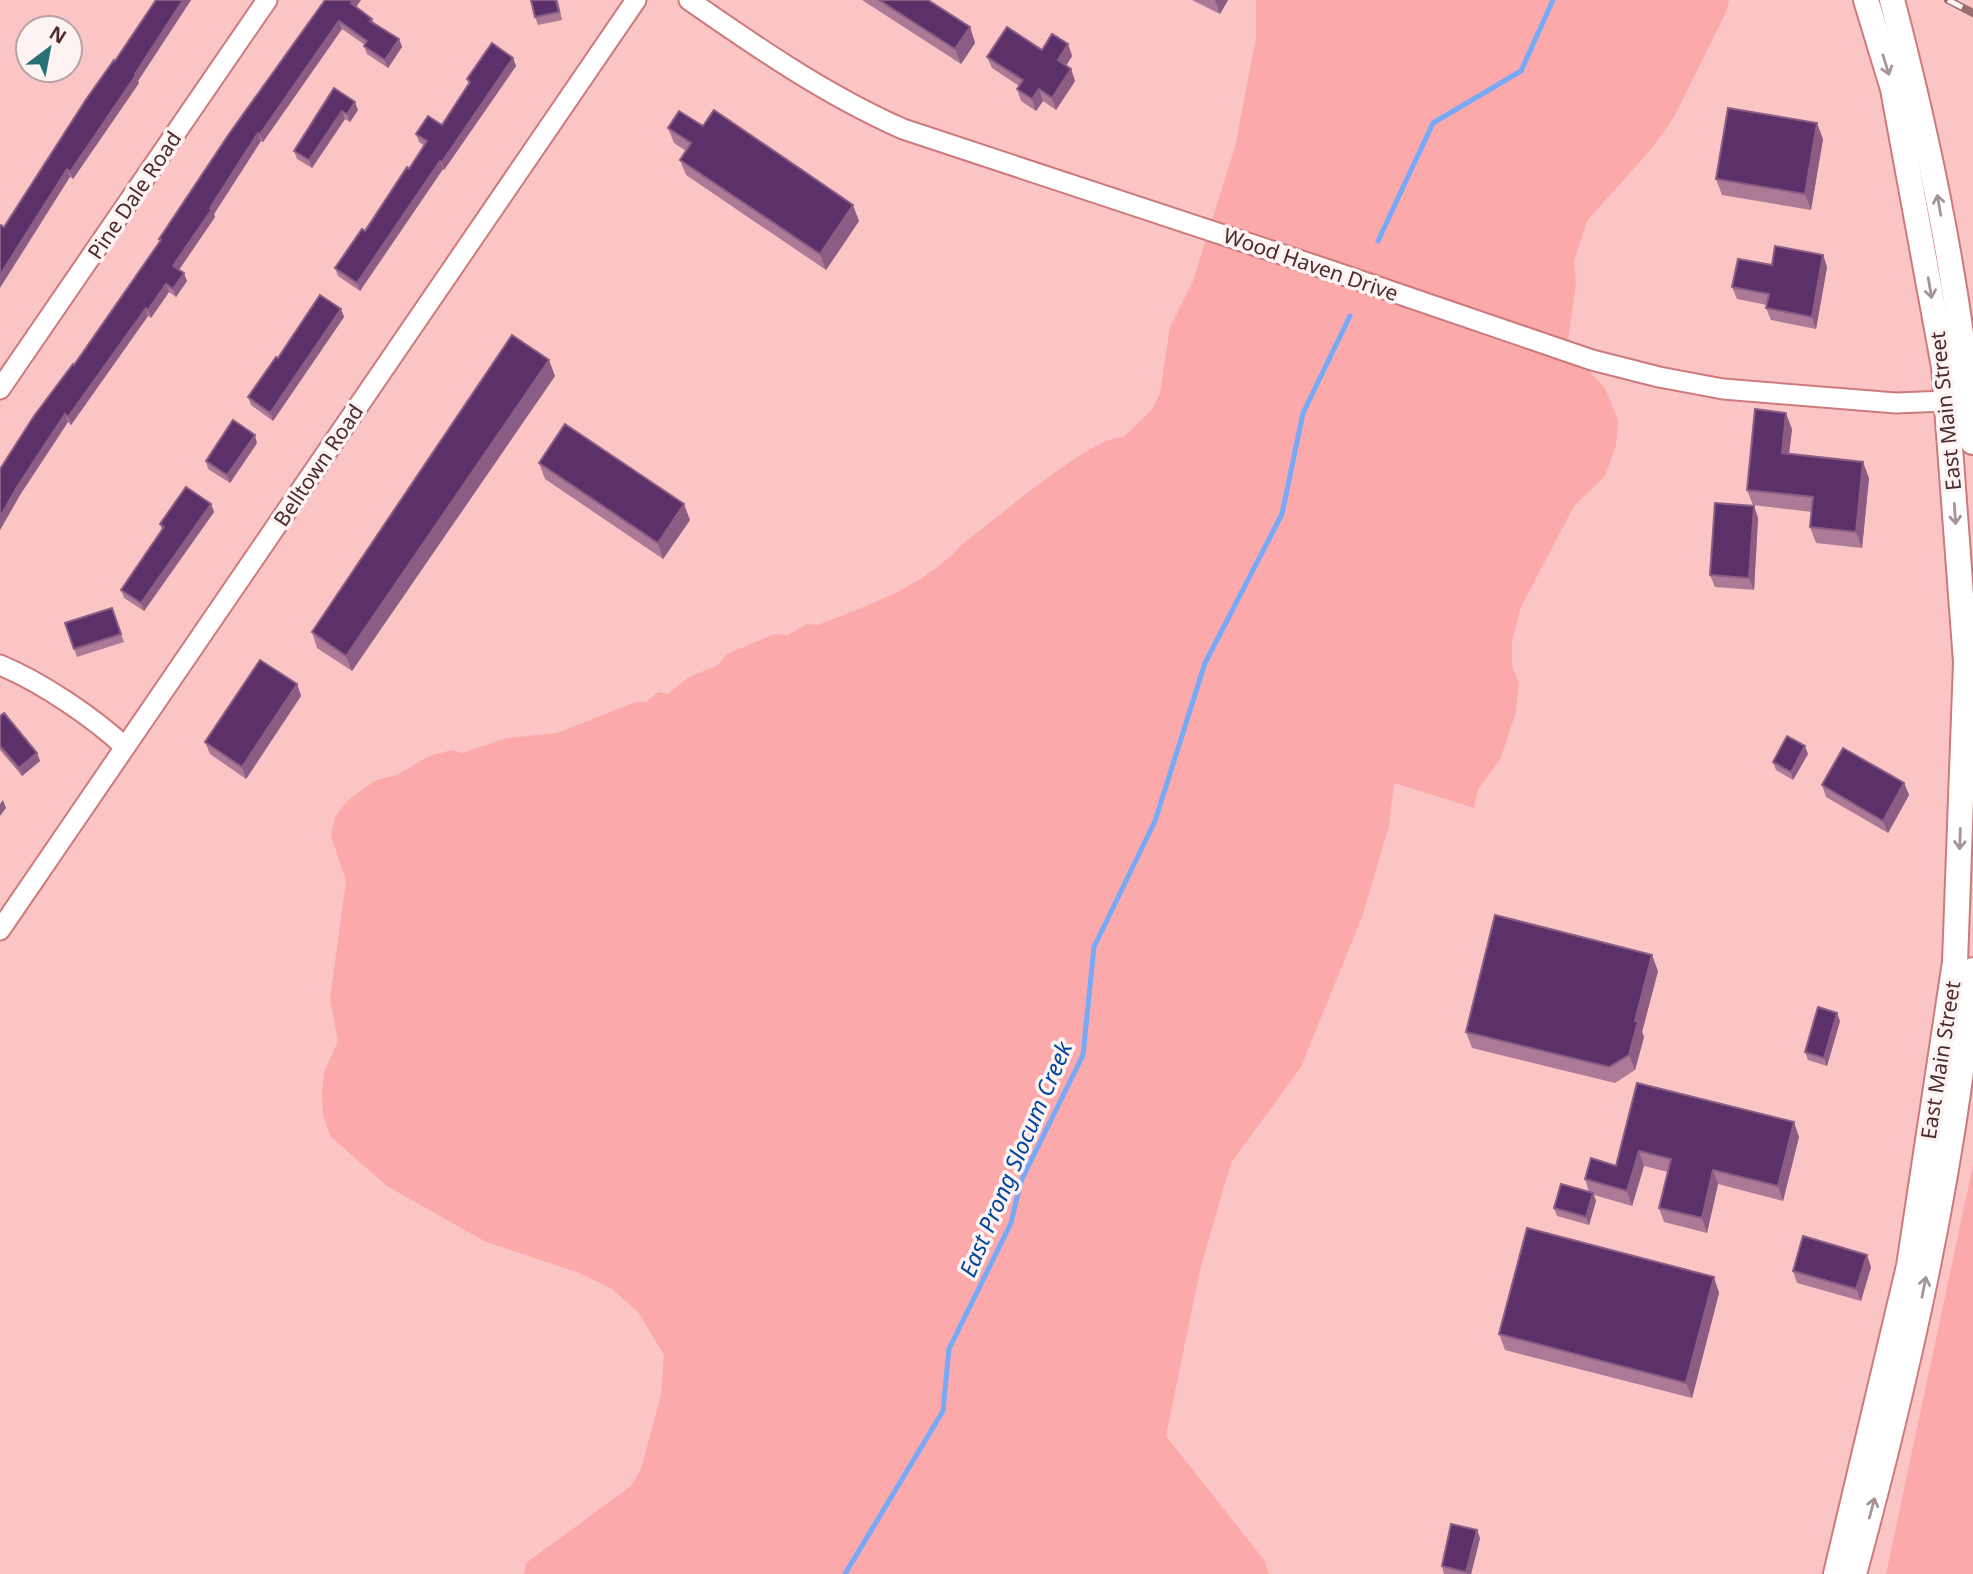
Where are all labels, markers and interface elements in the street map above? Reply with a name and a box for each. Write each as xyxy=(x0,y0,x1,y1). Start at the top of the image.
north arrow xyxy=(14,14,84,84)
text: N xyxy=(45,19,71,50)
one-way arrow xyxy=(1881,54,1893,76)
street label: Pine Dale Road xyxy=(81,126,187,264)
one-way arrow xyxy=(1932,194,1945,217)
street label: Wood Haven Drive xyxy=(1220,221,1402,307)
one-way arrow xyxy=(1923,277,1937,299)
street label: East Main Street xyxy=(1923,330,1967,492)
street label: Belltown Road xyxy=(267,398,369,532)
one-way arrow xyxy=(1949,502,1962,525)
one-way arrow xyxy=(1953,827,1966,850)
street label: East Main Street xyxy=(1914,978,1966,1141)
water label: East Prong Slocum Creek xyxy=(951,1035,1080,1282)
one-way arrow xyxy=(1918,1276,1931,1299)
one-way arrow xyxy=(1866,1497,1879,1520)

